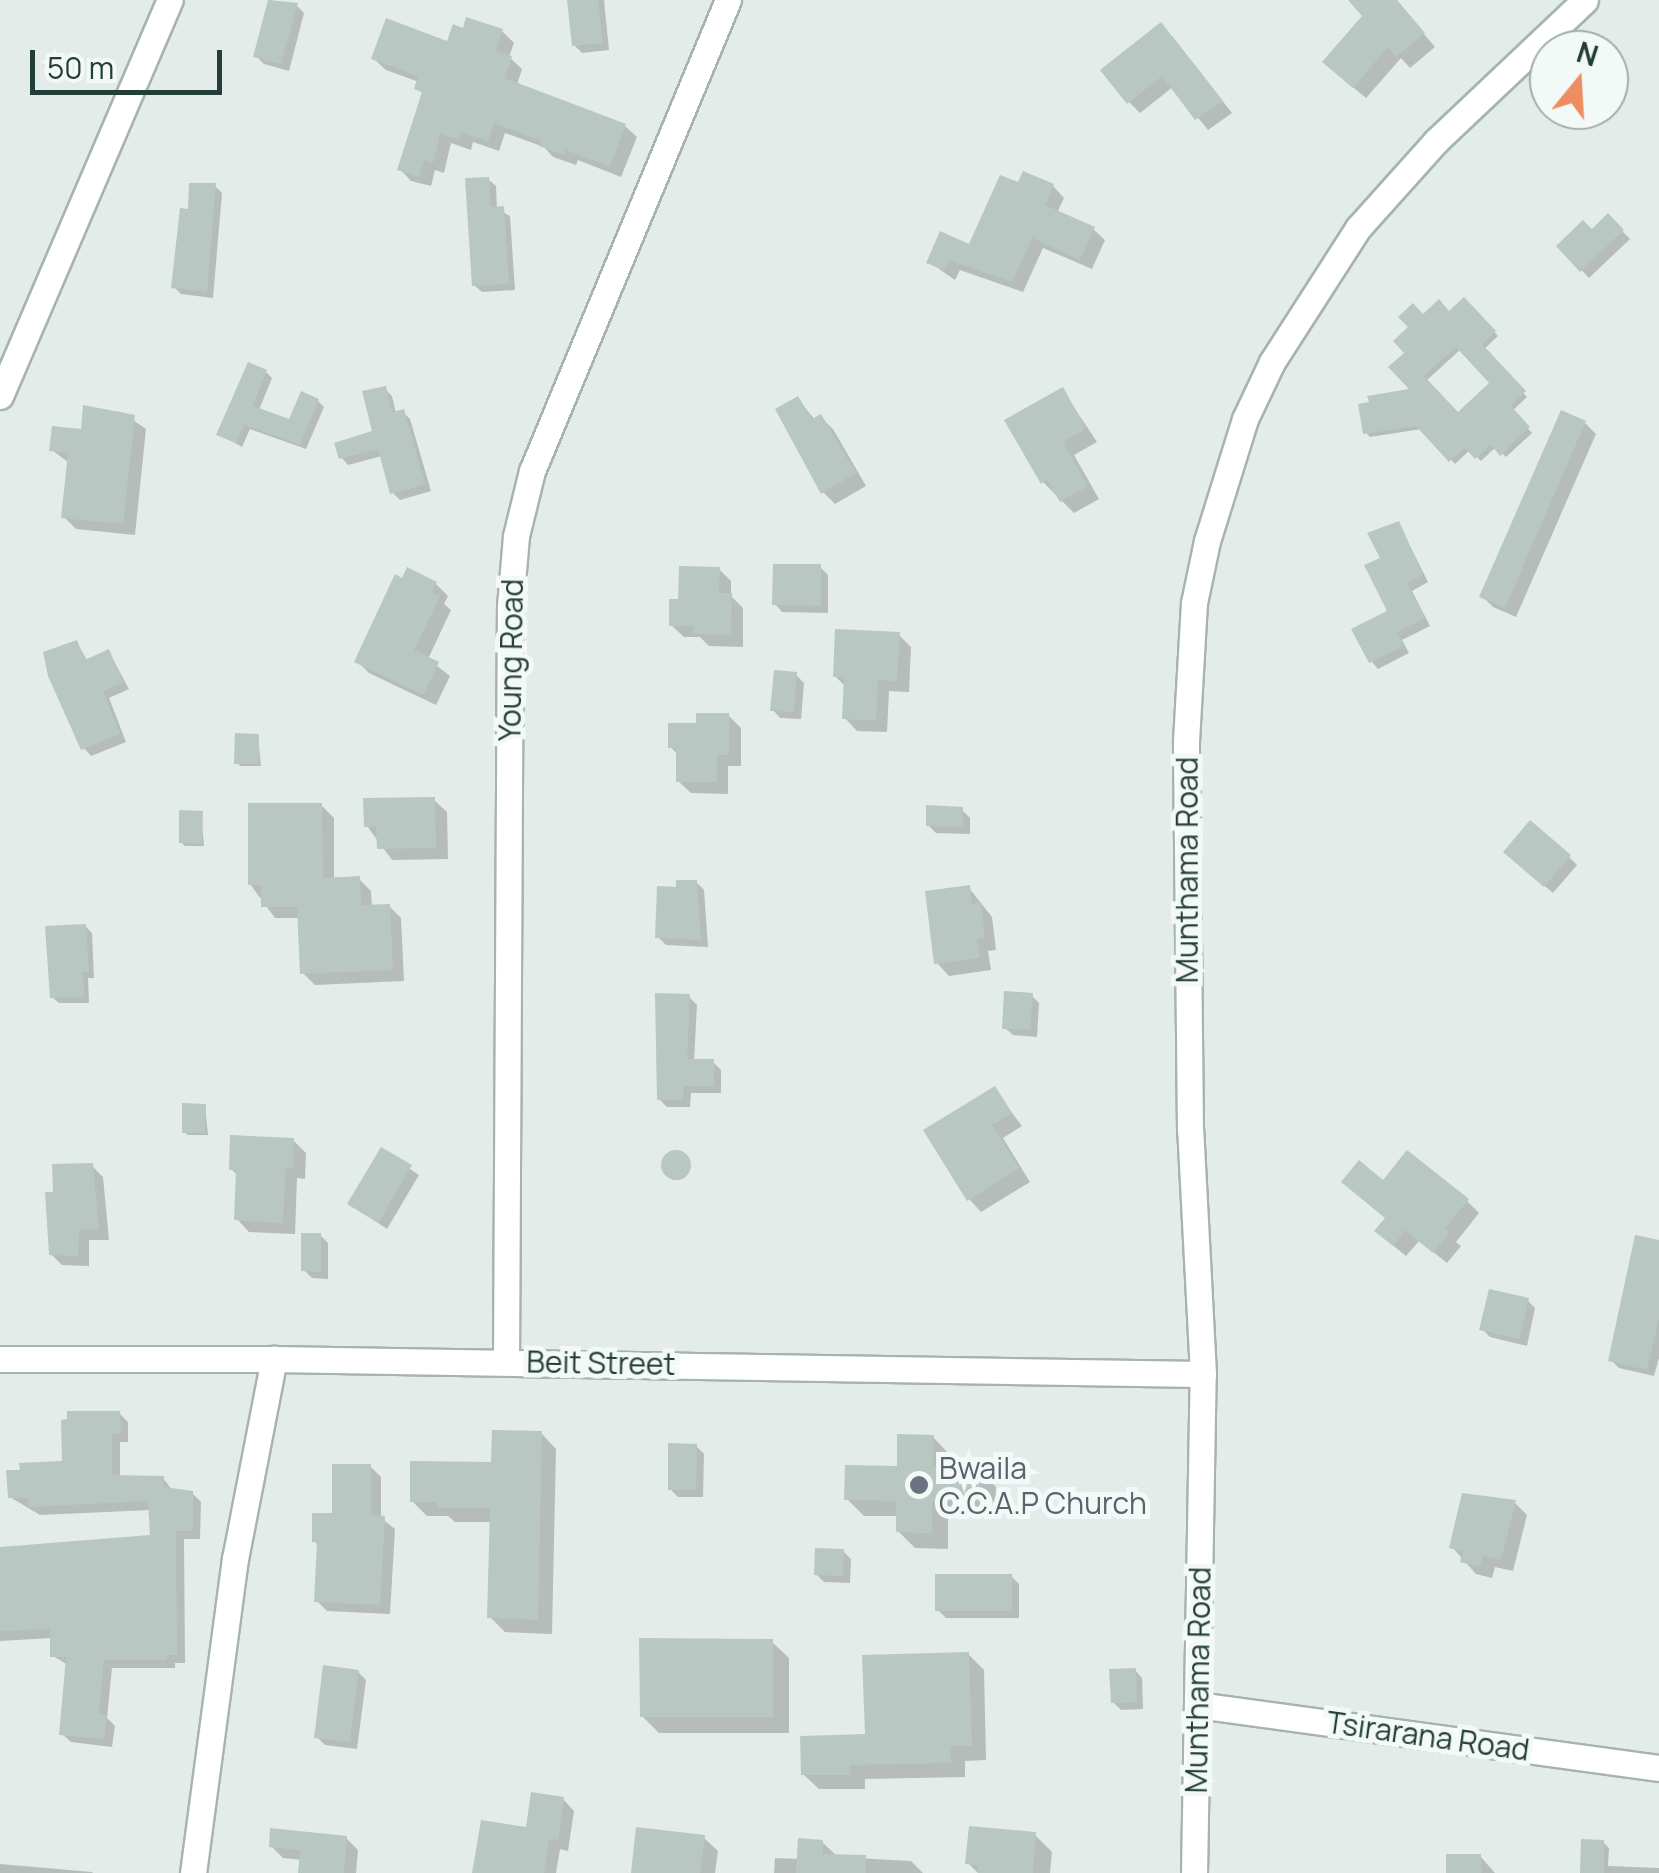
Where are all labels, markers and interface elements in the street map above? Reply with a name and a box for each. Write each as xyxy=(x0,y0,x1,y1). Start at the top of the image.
scale bar xyxy=(35,30,228,92)
north arrow xyxy=(1529,30,1629,130)
text: N xyxy=(1572,32,1603,75)
text: 50 m xyxy=(47,47,114,88)
street label: Young Road xyxy=(492,578,530,742)
street label: Munthama Road xyxy=(1169,757,1205,983)
street label: Beit Street xyxy=(526,1344,676,1382)
place label: Bwaila C.C.A.P Church xyxy=(939,1450,1147,1520)
marker: Bwaila C.C.A.P Church xyxy=(908,1474,930,1496)
street label: Munthama Road xyxy=(1178,1566,1218,1794)
street label: Tsirarana Road xyxy=(1324,1704,1532,1768)

